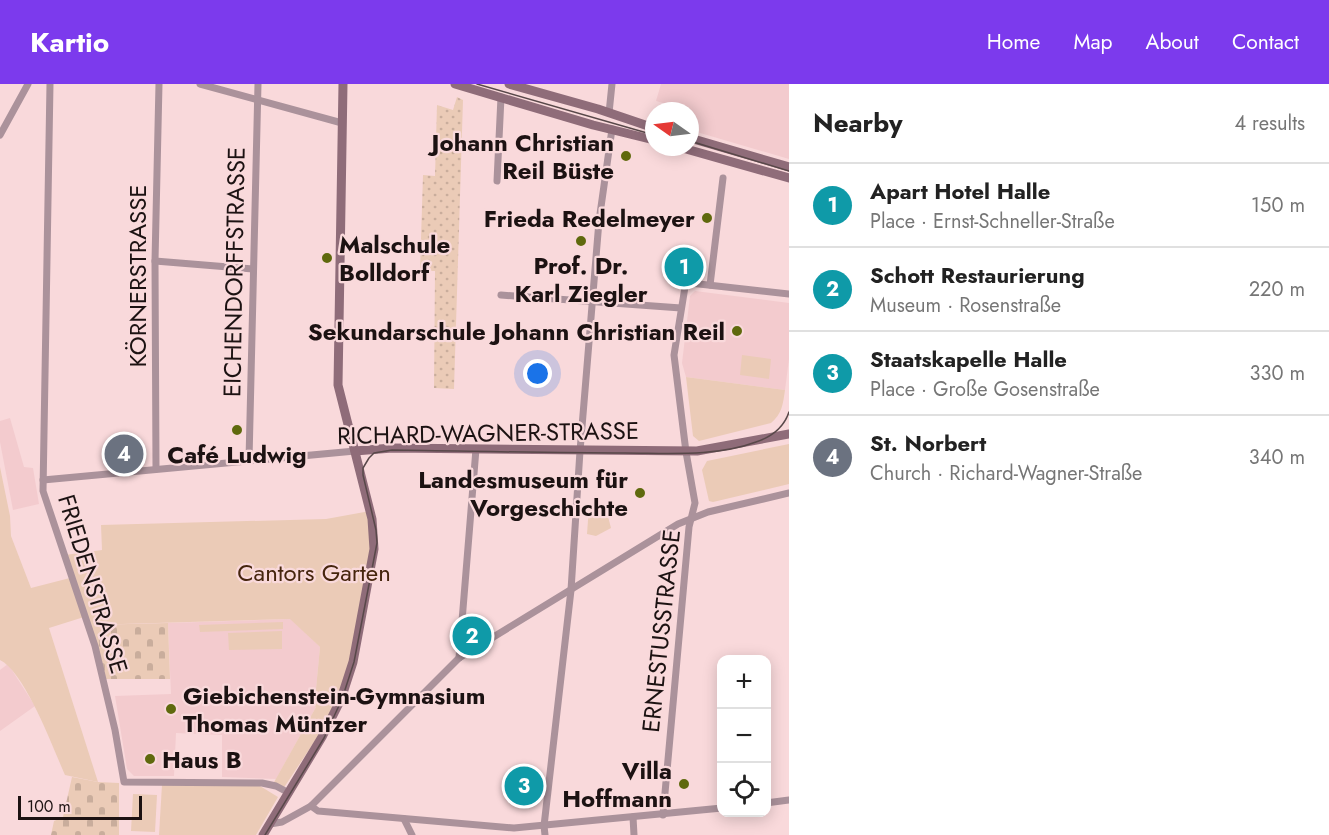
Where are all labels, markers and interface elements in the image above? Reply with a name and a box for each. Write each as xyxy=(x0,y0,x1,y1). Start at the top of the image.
text: Kartio xyxy=(30,22,109,63)
text: Home xyxy=(987,27,1040,57)
text: Map xyxy=(1073,27,1113,57)
text: About xyxy=(1146,27,1199,57)
text: Contact xyxy=(1232,27,1299,57)
north arrow xyxy=(645,102,699,156)
text: Nearby xyxy=(813,104,902,142)
text: 4 results xyxy=(1234,109,1305,138)
place label: Johann Christian Reil Büste xyxy=(428,125,614,188)
street label: EICHENDORFFSTRASSE xyxy=(214,147,254,397)
marker: Johann Christian Reil Büste xyxy=(619,149,633,163)
text: Apart Hotel Halle xyxy=(870,175,1050,207)
street label: KÖRNERSTRASSE xyxy=(120,184,155,368)
text: 1 xyxy=(827,191,838,220)
text: 150 m xyxy=(1251,191,1305,220)
place label: Frieda Redelmeyer xyxy=(484,201,695,236)
text: Place · Ernst-Schneller-Straße xyxy=(870,207,1115,236)
marker: Frieda Redelmeyer xyxy=(700,211,714,225)
place label: Malschule Bolldorf xyxy=(339,227,450,290)
marker: Prof. Dr. Karl Ziegler xyxy=(574,234,588,248)
pin: 1 xyxy=(664,244,704,290)
place label: Prof. Dr. Karl Ziegler xyxy=(514,248,648,311)
marker: Malschule Bolldorf xyxy=(320,251,334,265)
text: Schott Restaurierung xyxy=(870,259,1085,291)
text: 2 xyxy=(826,275,839,304)
text: 220 m xyxy=(1249,275,1305,304)
text: Museum · Rosenstraße xyxy=(870,291,1061,320)
place label: Sekundarschule Johann Christian Reil xyxy=(308,314,725,349)
marker: Sekundarschule Johann Christian Reil xyxy=(730,324,744,338)
text: Staatskapelle Halle xyxy=(870,343,1067,375)
your location xyxy=(523,359,552,388)
text: 3 xyxy=(826,359,839,388)
text: 330 m xyxy=(1250,359,1305,388)
text: Place · Große Gosenstraße xyxy=(870,375,1100,404)
street label: RICHARD-WAGNER-STRASSE xyxy=(337,413,639,453)
marker: Café Ludwig xyxy=(230,423,244,437)
text: St. Norbert xyxy=(870,427,986,459)
pin: 4 xyxy=(104,432,144,476)
place label: Café Ludwig xyxy=(167,437,307,472)
text: 4 xyxy=(826,443,839,472)
text: 340 m xyxy=(1249,443,1305,472)
text: Church · Richard-Wagner-Straße xyxy=(870,459,1142,488)
place label: Landesmuseum für Vorgeschichte xyxy=(418,462,628,525)
marker: Landesmuseum für Vorgeschichte xyxy=(633,486,647,500)
street label: FRIEDENSTRASSE xyxy=(49,490,137,678)
street label: ERNESTUSSTRASSE xyxy=(633,528,689,734)
park label: Cantors Garten xyxy=(237,555,391,590)
pin: 2 xyxy=(452,614,492,658)
map controls xyxy=(717,655,771,817)
button: + xyxy=(717,655,771,709)
place label: Giebichenstein-Gymnasium Thomas Müntzer xyxy=(183,678,485,741)
marker: Giebichenstein-Gymnasium Thomas Müntzer xyxy=(164,702,178,716)
button: − xyxy=(717,709,771,763)
place label: Haus B xyxy=(162,742,242,777)
marker: Haus B xyxy=(143,752,157,766)
place label: Villa Hoffmann xyxy=(562,753,672,816)
button: locate xyxy=(717,763,771,817)
pin: 3 xyxy=(504,764,544,808)
marker: Villa Hoffmann xyxy=(677,777,691,791)
scale bar xyxy=(18,793,142,820)
text: 100 m xyxy=(27,795,71,818)

